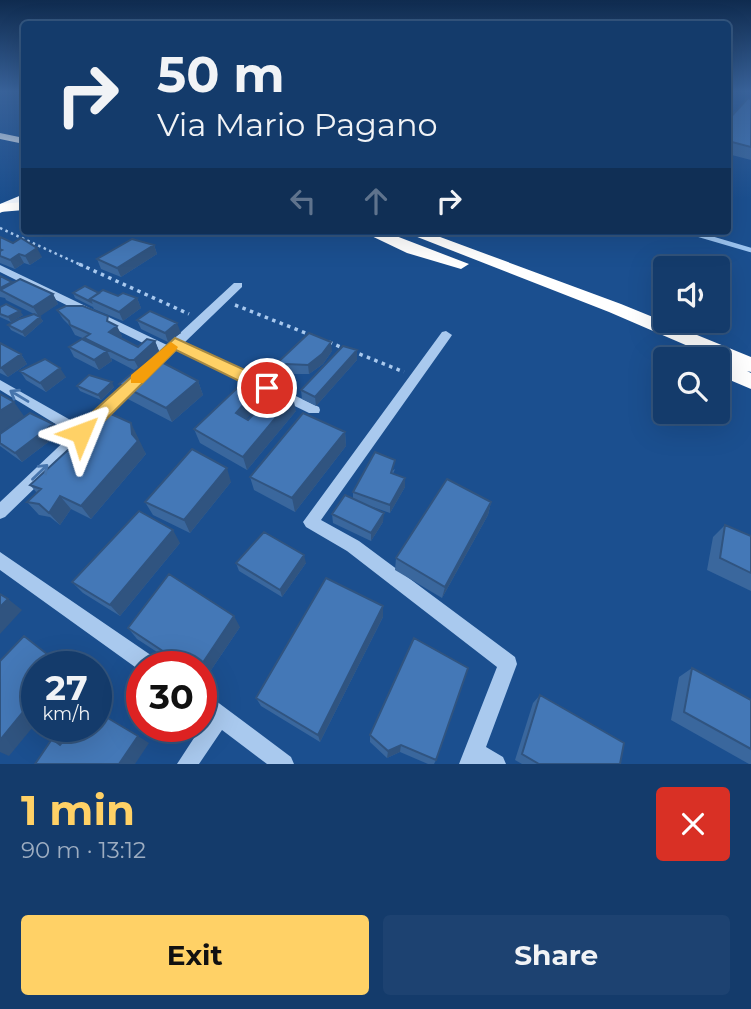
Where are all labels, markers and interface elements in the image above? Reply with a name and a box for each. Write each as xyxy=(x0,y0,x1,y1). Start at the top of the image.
text: 50 m xyxy=(157,45,285,104)
icon: right xyxy=(42,49,133,140)
text: Via Mario Pagano xyxy=(157,105,438,144)
icon: left xyxy=(284,182,322,220)
icon: ahead xyxy=(357,182,395,220)
icon: right xyxy=(430,182,468,220)
map controls xyxy=(653,256,730,424)
button: sound xyxy=(653,256,730,333)
button: search xyxy=(653,347,730,424)
pin xyxy=(237,358,297,418)
icon: arrive xyxy=(248,369,286,407)
one-way arrow xyxy=(10,389,30,403)
position arrow xyxy=(44,396,118,470)
one-way arrow xyxy=(32,464,49,481)
speed limit sign: 30 xyxy=(126,651,217,742)
text: 27 xyxy=(45,666,88,709)
text: km/h xyxy=(42,703,91,725)
text: 1 min xyxy=(21,784,135,836)
button: close xyxy=(656,787,730,861)
text: 90 m · 13:12 xyxy=(21,836,146,864)
button: Exit xyxy=(21,915,369,995)
button: Share xyxy=(383,915,730,995)

